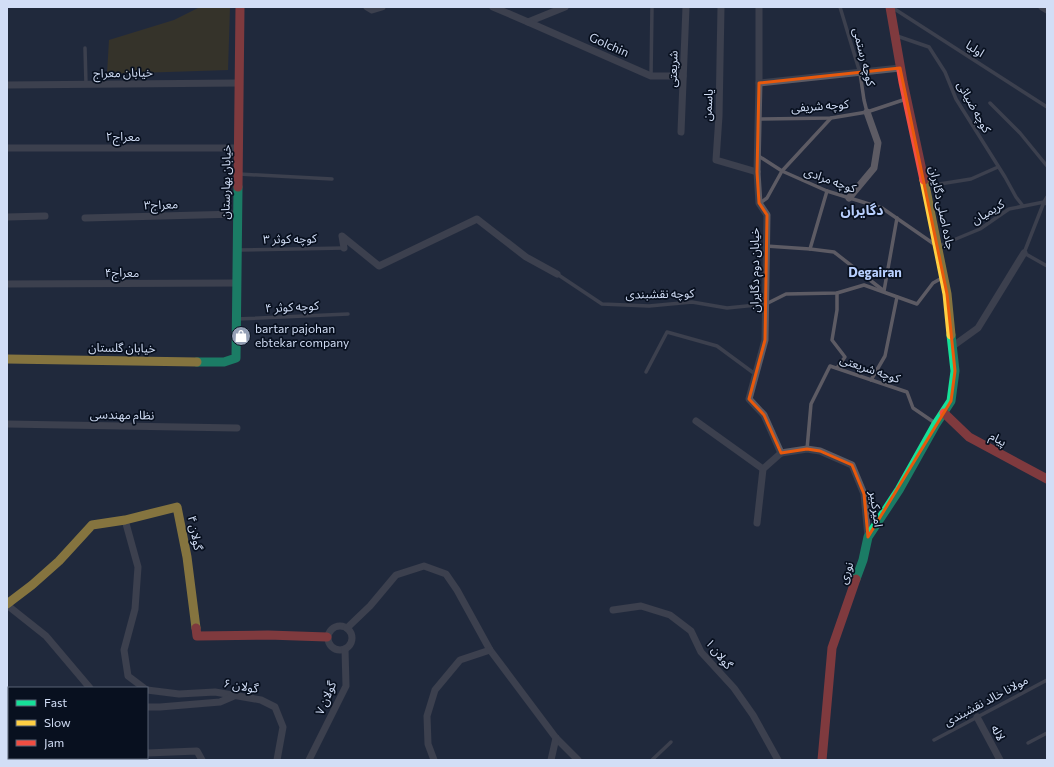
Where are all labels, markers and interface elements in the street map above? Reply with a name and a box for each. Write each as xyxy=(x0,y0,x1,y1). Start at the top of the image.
street label: کوچه رستمی xyxy=(849,26,879,89)
street label: Golchin xyxy=(587,29,631,59)
street label: اولیا xyxy=(963,37,988,60)
street label: شریعتی xyxy=(664,50,681,88)
street label: خیابان معراج xyxy=(93,64,153,83)
street label: کوچه ضیائی xyxy=(953,78,995,137)
street label: یاسمن xyxy=(699,88,716,121)
street label: کوچه شریفی xyxy=(791,96,851,116)
street label: معراج۲ xyxy=(106,129,140,146)
street label: خیابان بهارستان xyxy=(217,145,234,219)
street label: کوچه مرادی xyxy=(802,163,859,197)
street label: جاده اصلی دگایران xyxy=(926,165,959,251)
street label: کریمیان xyxy=(968,195,1008,227)
street label: معراج۳ xyxy=(144,196,179,215)
district label: دگایران xyxy=(840,201,884,219)
street label: خیابان دوم دگایران xyxy=(747,228,764,312)
street label: کوچه کوثر ۳ xyxy=(263,231,318,248)
district label: Degairan xyxy=(848,264,902,280)
street label: معراج۴ xyxy=(105,265,139,282)
street label: کوچه نقشبندی xyxy=(625,285,696,303)
street label: کوچه کوثر ۴ xyxy=(265,298,320,316)
place label: bartar pajohan ebtekar company xyxy=(255,321,349,349)
shop icon: bartar pajohan ebtekar company xyxy=(230,325,252,347)
street label: خیابان گلستان xyxy=(88,339,156,356)
street label: کوچه شریعتی xyxy=(838,351,903,387)
street label: نظام مهندسی xyxy=(90,406,154,425)
street label: پیام xyxy=(986,428,1009,451)
street label: امیرکبیر xyxy=(866,489,886,528)
street label: گولان ۴ xyxy=(185,514,206,553)
street label: نوری xyxy=(835,560,856,586)
street label: گولان ۱ xyxy=(703,635,737,673)
street label: مولانا خالد نقشبندی xyxy=(941,672,1031,729)
street label: گولان ۶ xyxy=(223,675,261,696)
street label: گولان ۷ xyxy=(312,678,340,717)
legend xyxy=(8,687,148,759)
text: Fast xyxy=(44,695,67,709)
text: Slow xyxy=(44,715,71,729)
street label: لاله xyxy=(989,722,1009,743)
text: Jam xyxy=(44,735,64,750)

